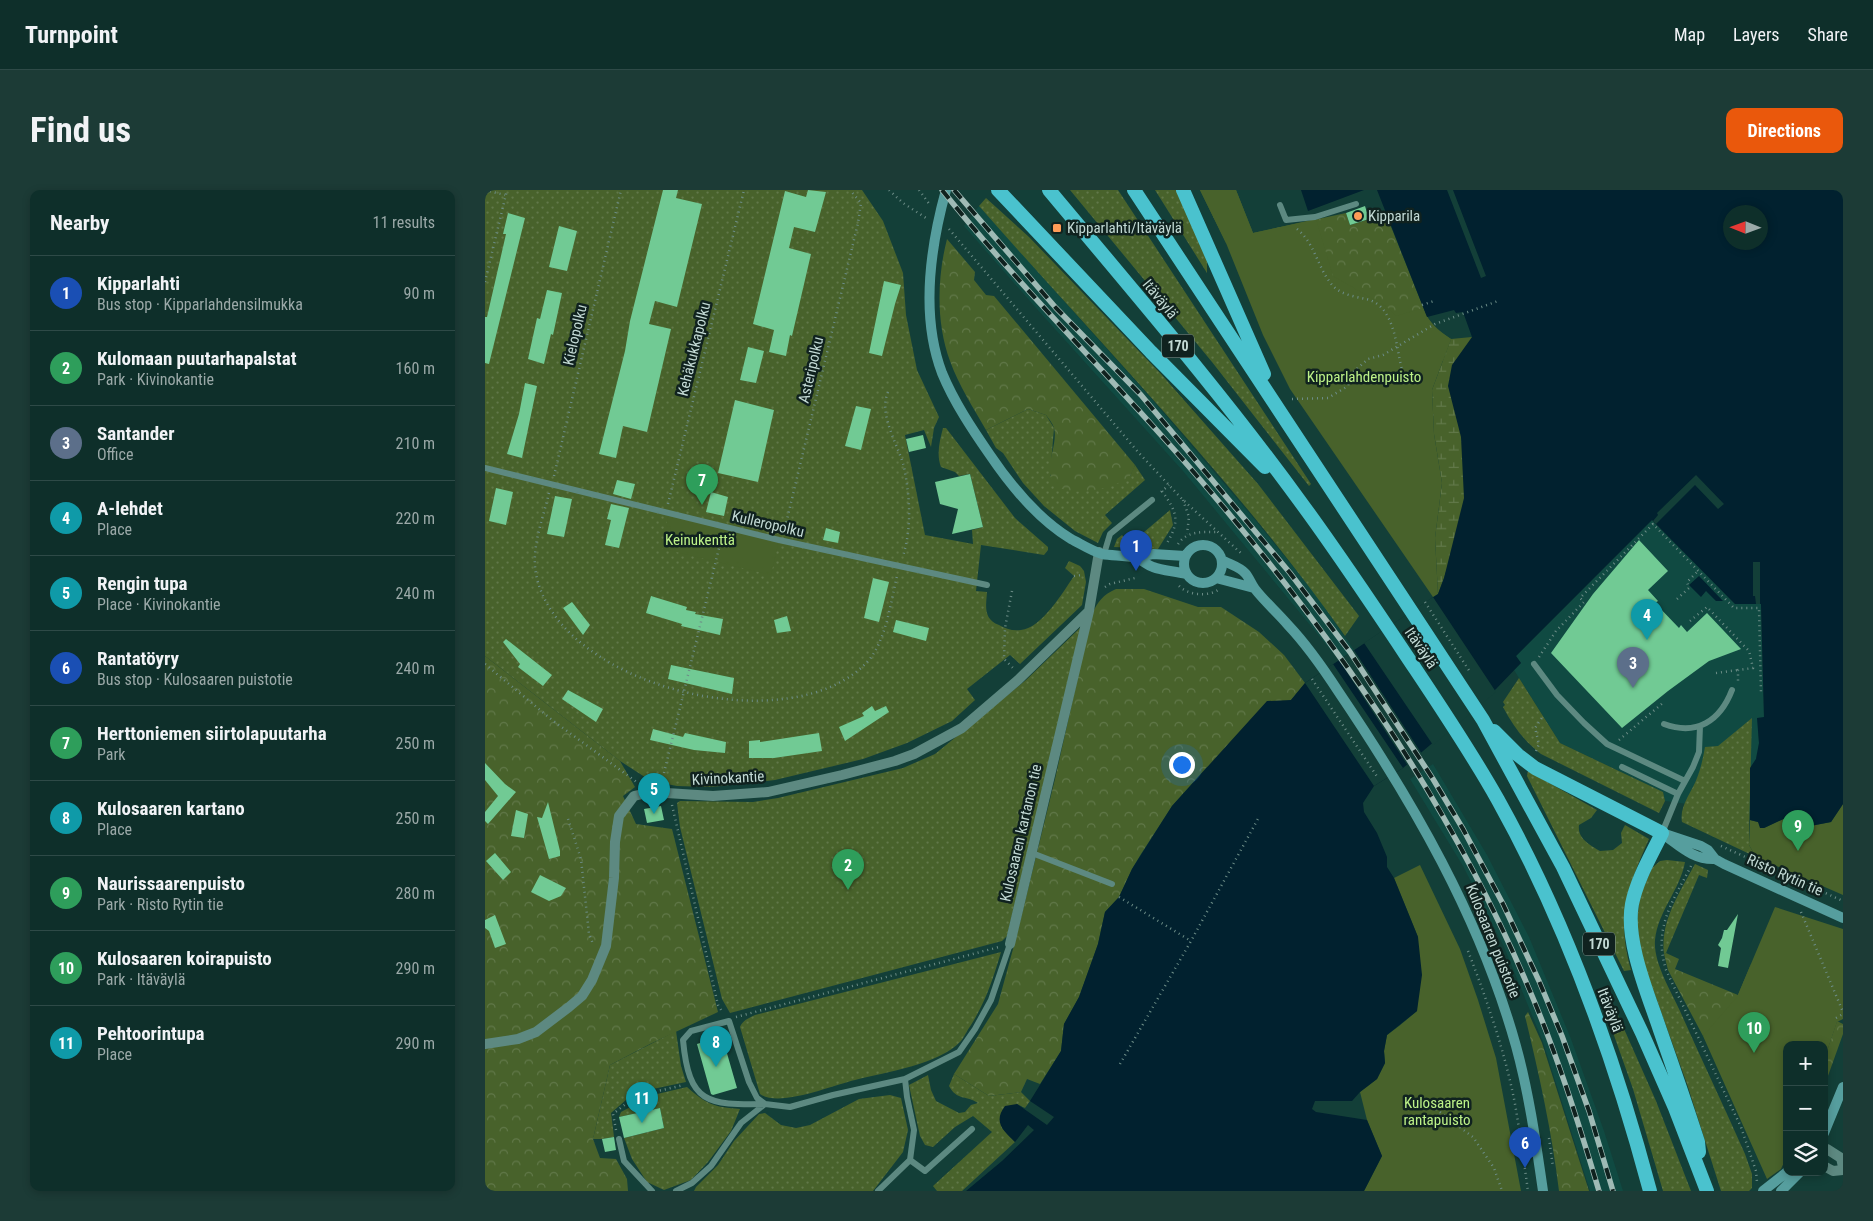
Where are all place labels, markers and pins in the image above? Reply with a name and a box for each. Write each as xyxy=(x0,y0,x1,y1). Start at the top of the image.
place label: Kipparila xyxy=(1368,207,1420,225)
marker: Kipparila xyxy=(1352,210,1364,222)
place label: Kipparlahti/Itäväylä xyxy=(1067,219,1182,237)
marker: Kipparlahti/Itäväylä xyxy=(1051,222,1063,234)
pin: 7 xyxy=(686,464,718,505)
pin: 1 xyxy=(1120,530,1152,571)
pin: 4 xyxy=(1631,599,1663,640)
pin: 3 xyxy=(1617,647,1649,688)
pin: 5 xyxy=(638,773,670,814)
pin: 9 xyxy=(1782,810,1814,851)
pin: 2 xyxy=(832,849,864,890)
pin: 10 xyxy=(1738,1012,1770,1053)
pin: 8 xyxy=(700,1026,732,1067)
pin: 11 xyxy=(626,1082,658,1123)
pin: 6 xyxy=(1509,1127,1541,1168)

